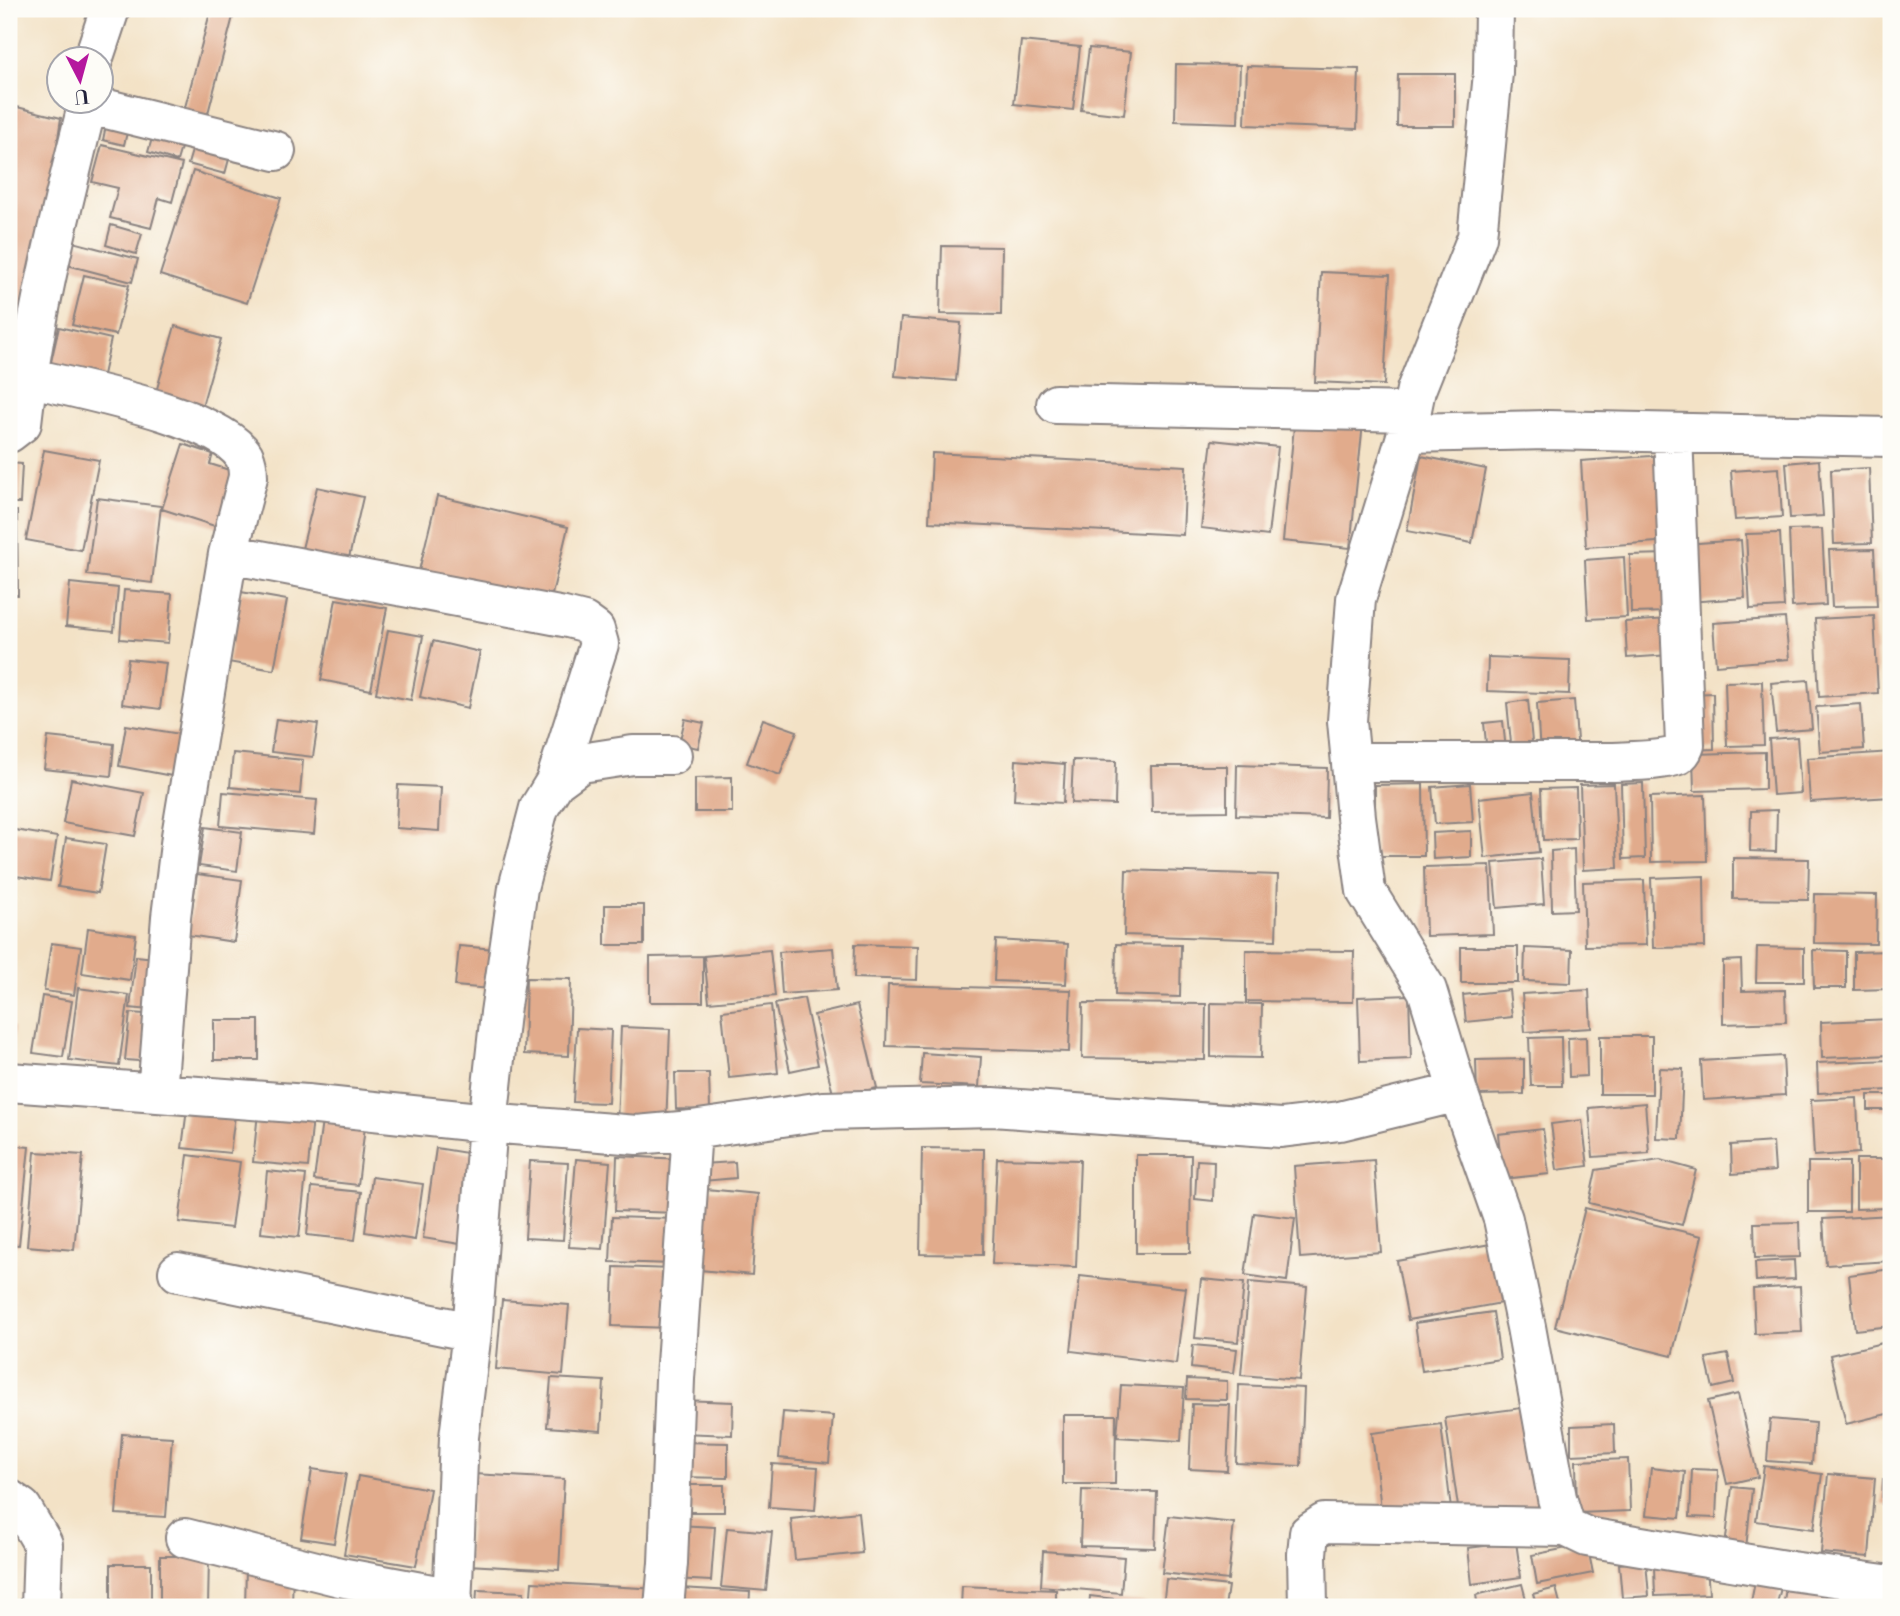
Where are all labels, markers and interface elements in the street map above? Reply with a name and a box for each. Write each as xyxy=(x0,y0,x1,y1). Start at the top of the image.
north arrow xyxy=(46,46,116,116)
text: U xyxy=(73,83,90,109)

